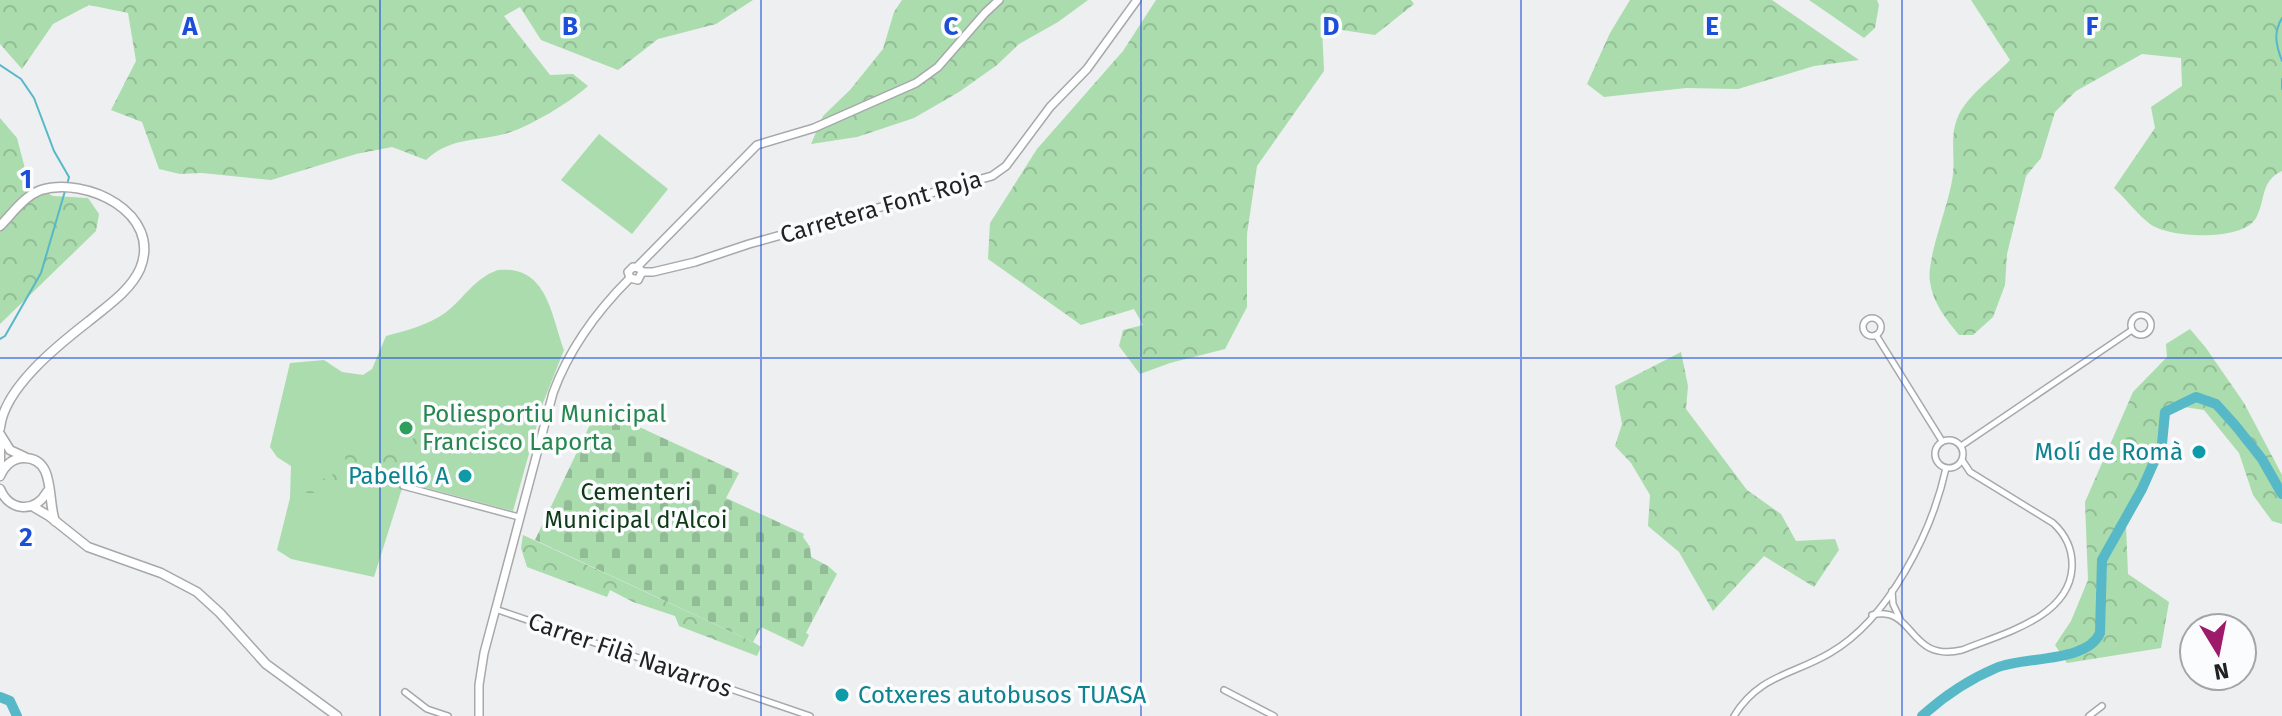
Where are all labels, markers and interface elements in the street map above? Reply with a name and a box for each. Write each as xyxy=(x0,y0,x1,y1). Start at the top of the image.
text: A xyxy=(181,11,198,42)
text: B xyxy=(562,11,578,42)
text: C xyxy=(944,11,959,42)
text: D xyxy=(1323,11,1340,42)
text: E xyxy=(1705,11,1719,42)
text: F xyxy=(2086,11,2099,42)
text: 1 xyxy=(20,164,32,195)
street label: Carretera Font Roja xyxy=(777,165,985,249)
place label: Poliesportiu Municipal Francisco Laporta xyxy=(422,400,666,456)
marker: Poliesportiu Municipal Francisco Laporta xyxy=(397,419,415,437)
place label: Molí de Romà xyxy=(2035,438,2183,466)
marker: Molí de Romà xyxy=(2190,443,2208,461)
place label: Pabelló A xyxy=(348,462,449,490)
marker: Pabelló A xyxy=(456,467,474,485)
park label: Cementeri Municipal d'Alcoi xyxy=(544,478,728,534)
text: 2 xyxy=(19,522,33,553)
street label: Carrer Filà Navarros xyxy=(525,607,735,703)
north arrow xyxy=(2178,612,2258,692)
text: N xyxy=(2212,657,2231,686)
place label: Cotxeres autobusos TUASA xyxy=(858,681,1146,709)
marker: Cotxeres autobusos TUASA xyxy=(833,686,851,704)

